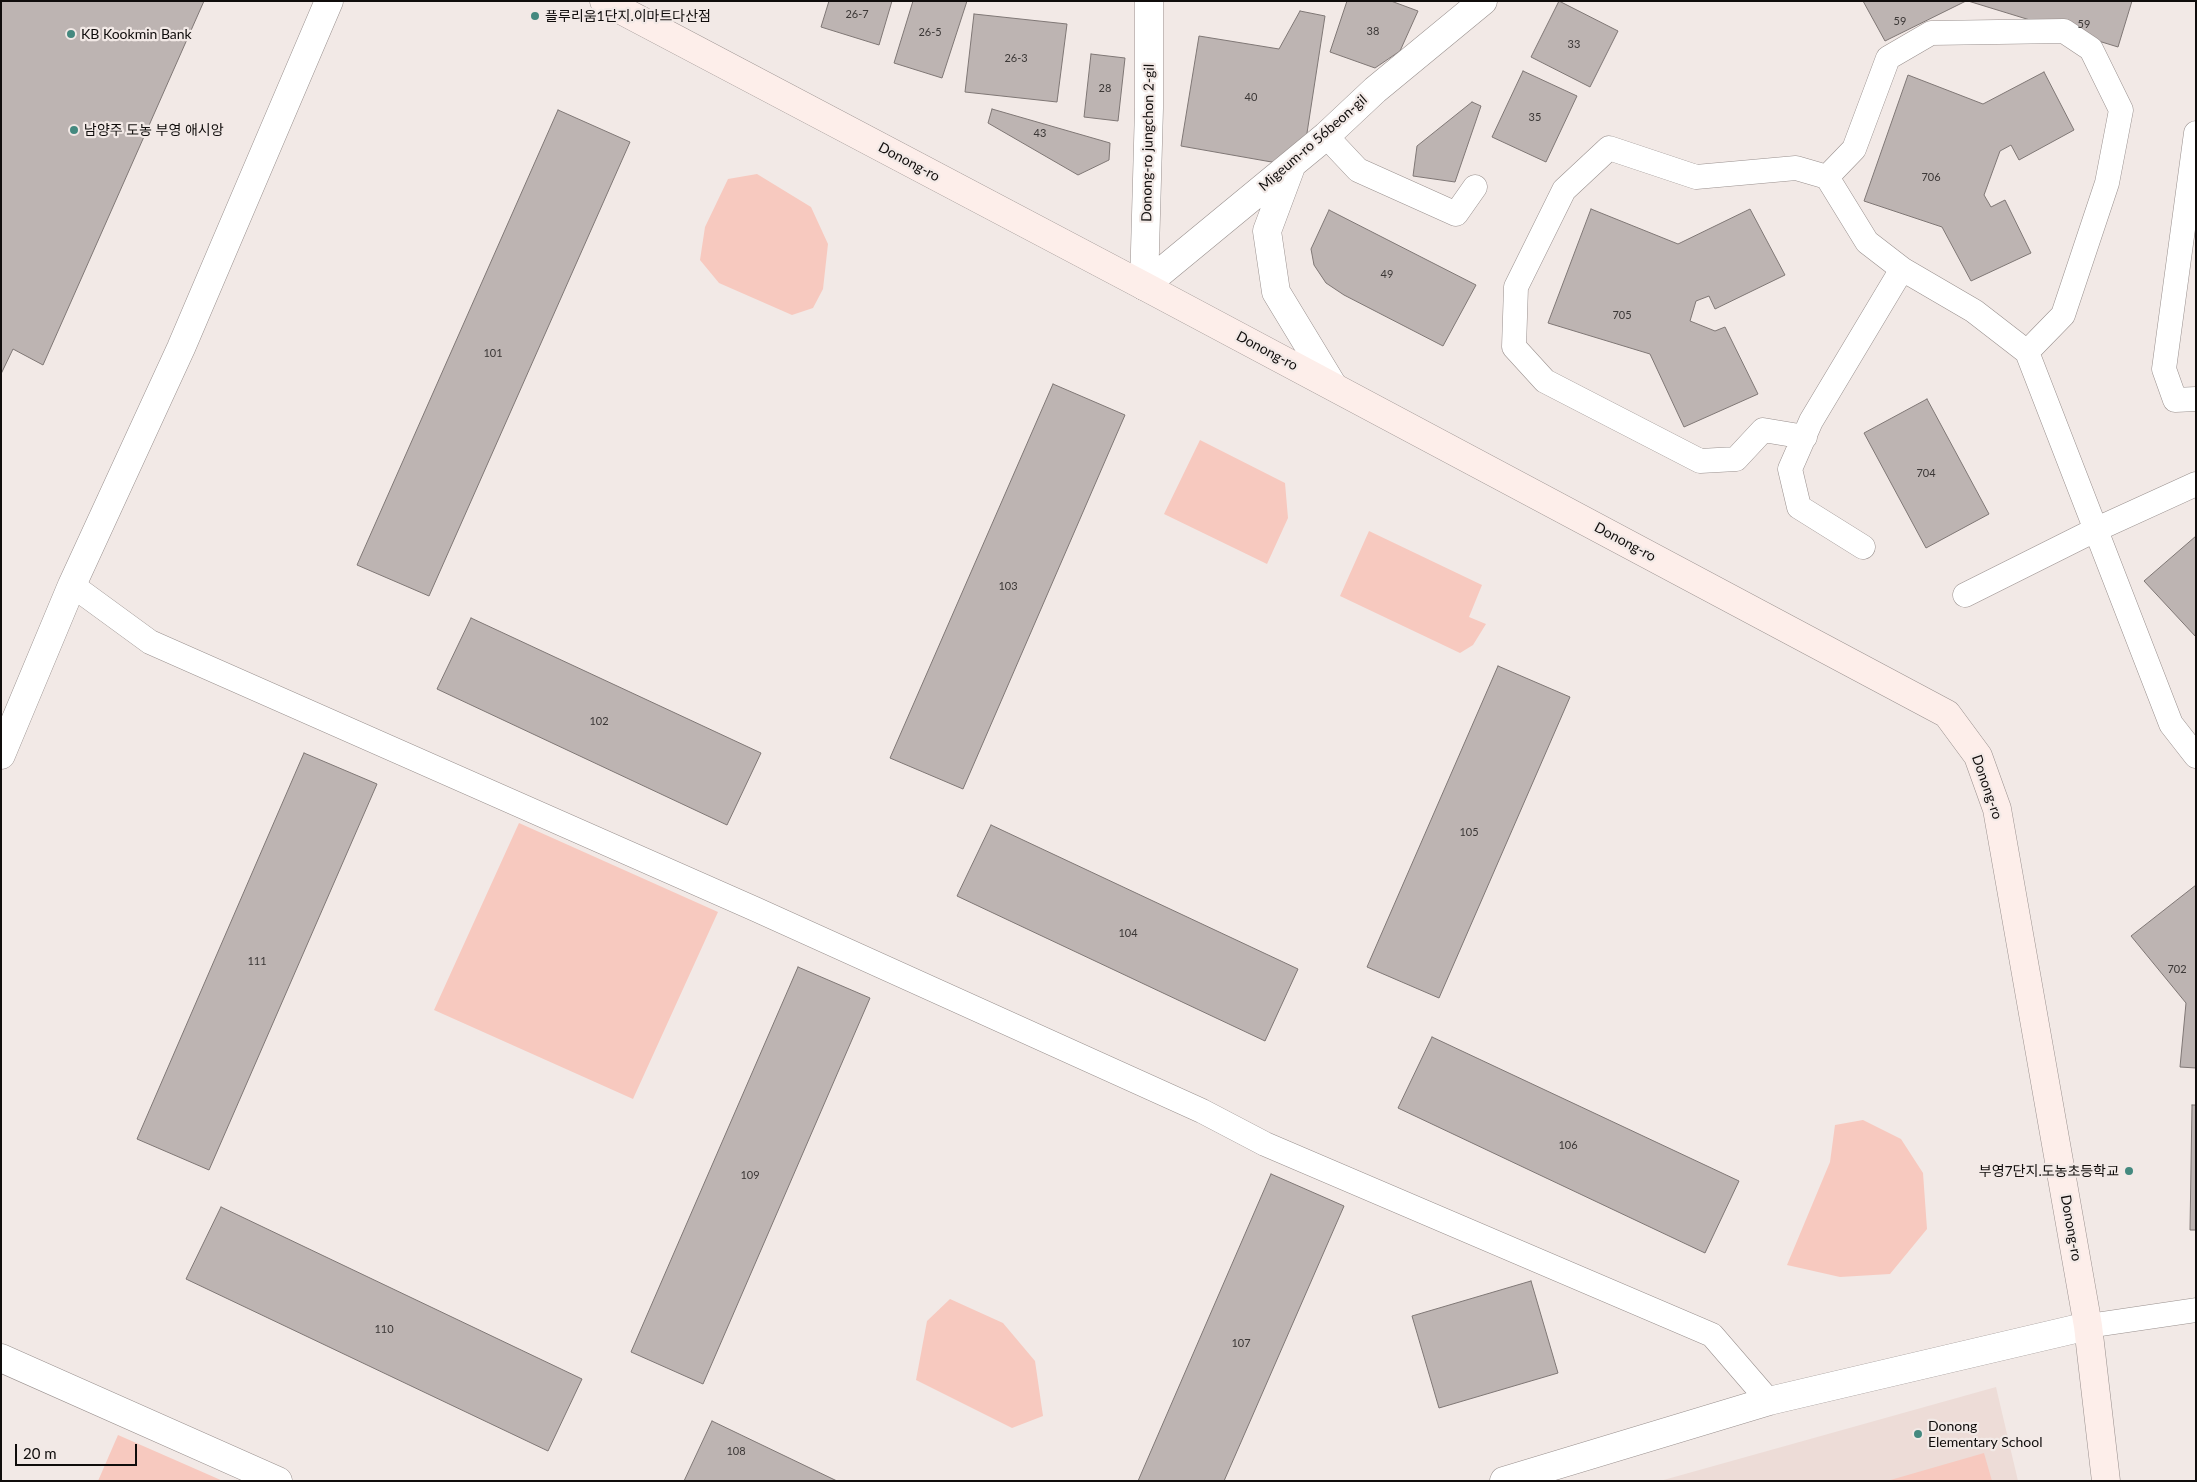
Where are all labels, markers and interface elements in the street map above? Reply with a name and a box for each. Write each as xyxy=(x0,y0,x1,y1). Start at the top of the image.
house number: 26-7 xyxy=(845,7,869,21)
place label: 플루리움1단지.이마트다산점 xyxy=(545,8,711,24)
marker: 플루리움1단지.이마트다산점 xyxy=(529,10,541,22)
house number: 59 xyxy=(1894,14,1906,28)
house number: 59 xyxy=(2078,17,2090,31)
house number: 38 xyxy=(1367,24,1379,38)
house number: 26-5 xyxy=(918,25,942,39)
place label: KB Kookmin Bank xyxy=(81,26,192,42)
marker: KB Kookmin Bank xyxy=(65,28,77,40)
house number: 33 xyxy=(1568,37,1580,51)
house number: 26-3 xyxy=(1004,51,1028,65)
street label: Donong-ro jungchon 2-gil xyxy=(1138,64,1158,222)
house number: 28 xyxy=(1099,81,1111,95)
house number: 40 xyxy=(1245,90,1257,104)
street label: Migeum-ro 56beon-gil xyxy=(1255,91,1371,195)
house number: 35 xyxy=(1529,110,1541,124)
place label: 남양주 도농 부영 애시앙 xyxy=(84,122,224,138)
marker: 남양주 도농 부영 애시앙 xyxy=(68,124,80,136)
house number: 43 xyxy=(1034,126,1046,140)
street label: Donong-ro xyxy=(875,139,943,185)
house number: 706 xyxy=(1921,170,1941,184)
house number: 49 xyxy=(1381,267,1393,281)
house number: 705 xyxy=(1612,308,1632,322)
street label: Donong-ro xyxy=(1233,328,1301,374)
house number: 101 xyxy=(483,346,503,360)
house number: 704 xyxy=(1916,466,1936,480)
street label: Donong-ro xyxy=(1591,519,1659,565)
house number: 103 xyxy=(998,579,1018,593)
house number: 102 xyxy=(589,714,609,728)
street label: Donong-ro xyxy=(1968,752,2006,822)
house number: 105 xyxy=(1459,825,1479,839)
house number: 104 xyxy=(1118,926,1138,940)
house number: 111 xyxy=(247,954,267,968)
house number: 702 xyxy=(2167,962,2187,976)
house number: 106 xyxy=(1558,1138,1578,1152)
place label: 부영7단지.도농초등학교 xyxy=(1979,1163,2119,1179)
marker: 부영7단지.도농초등학교 xyxy=(2123,1165,2135,1177)
house number: 109 xyxy=(740,1168,760,1182)
street label: Donong-ro xyxy=(2057,1193,2085,1263)
house number: 110 xyxy=(374,1322,394,1336)
house number: 107 xyxy=(1231,1336,1251,1350)
place label: Donong Elementary School xyxy=(1928,1418,2042,1450)
marker: Donong Elementary School xyxy=(1912,1428,1924,1440)
scale bar xyxy=(18,1434,140,1466)
text: 20 m xyxy=(23,1444,57,1462)
house number: 108 xyxy=(726,1444,746,1458)

